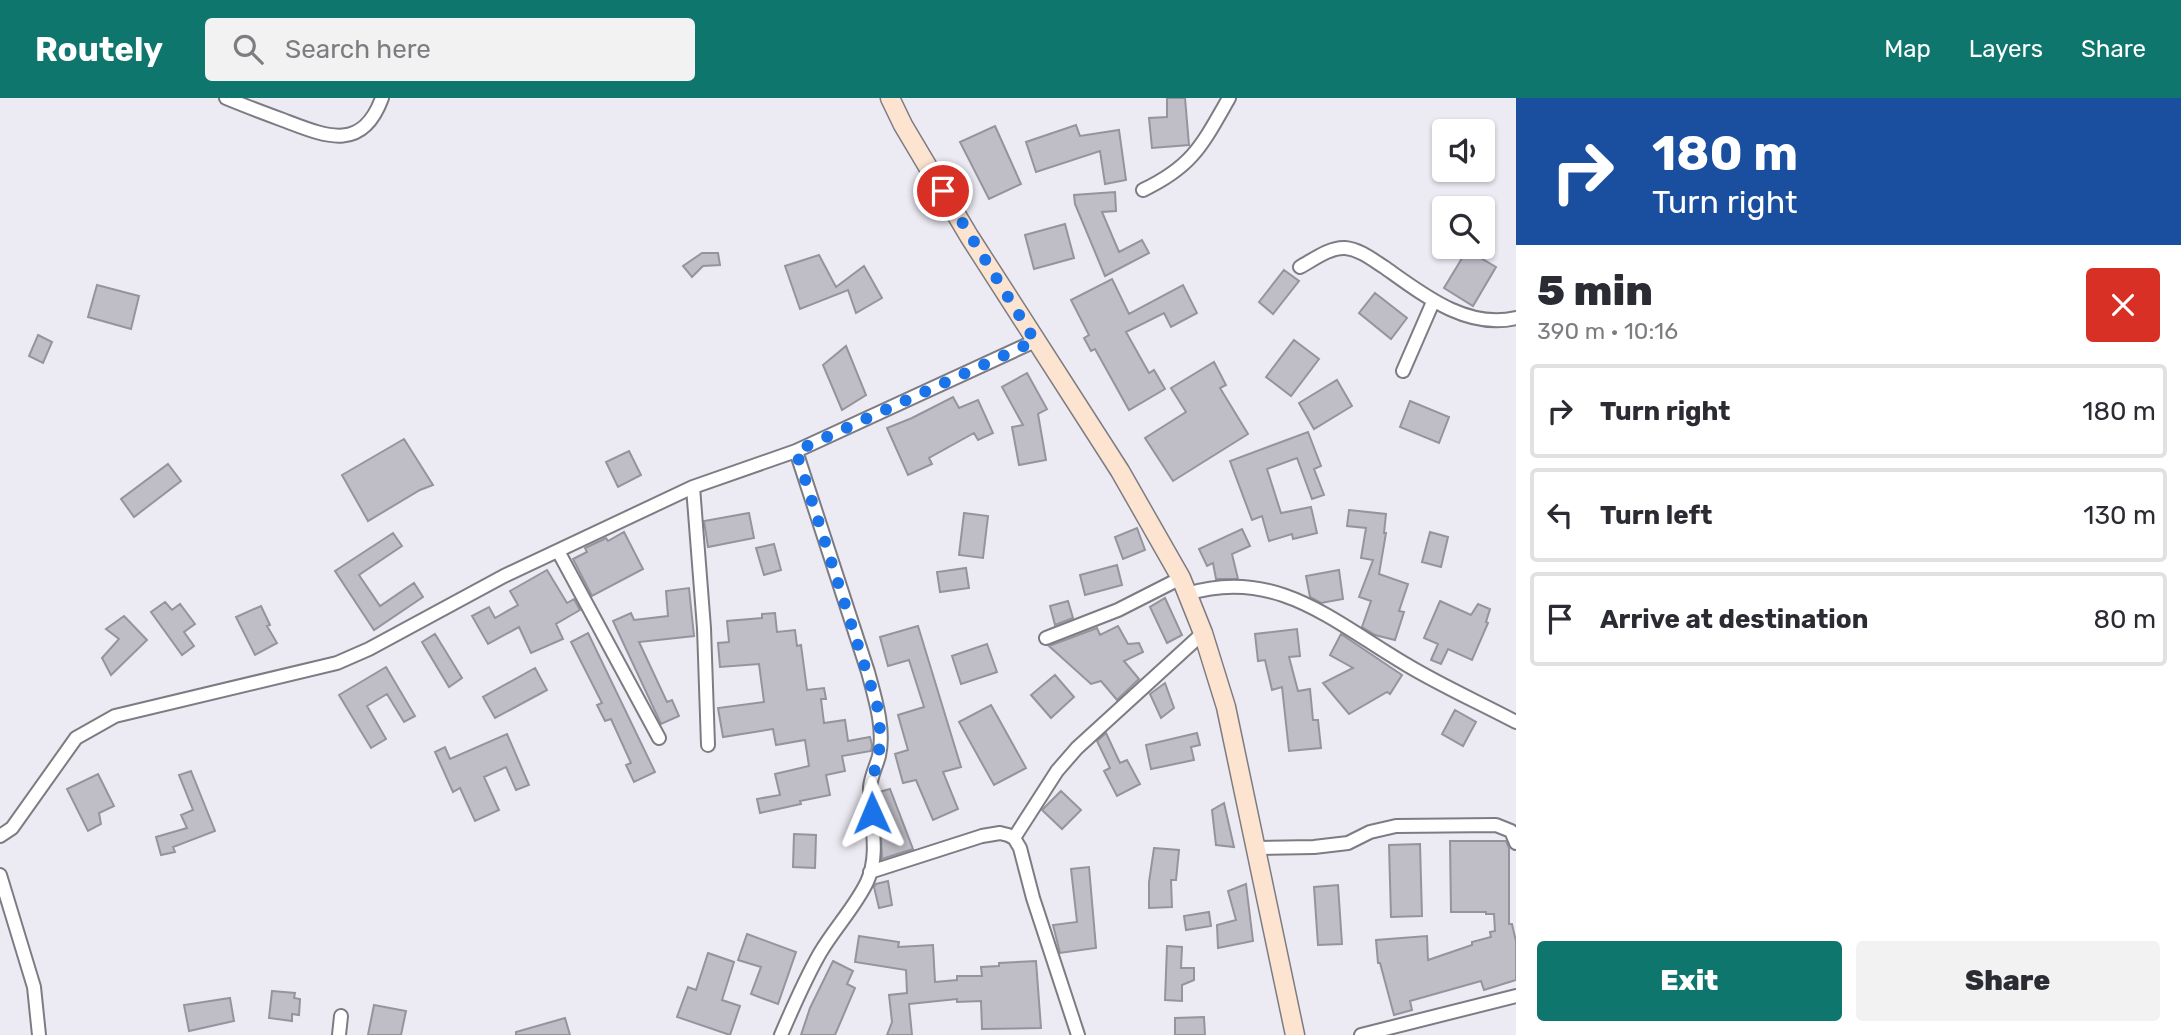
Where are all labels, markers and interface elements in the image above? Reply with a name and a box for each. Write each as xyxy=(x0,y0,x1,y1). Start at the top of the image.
search box xyxy=(205,18,695,81)
text: Routely xyxy=(35,30,163,69)
icon: search xyxy=(229,30,267,68)
text: Search here xyxy=(285,34,431,65)
text: Map xyxy=(1884,35,1931,63)
text: Layers xyxy=(1969,35,2043,63)
text: Share xyxy=(2081,35,2146,63)
map controls xyxy=(1432,119,1495,259)
button: sound xyxy=(1432,119,1495,182)
text: 180 m xyxy=(1652,124,1798,182)
icon: right xyxy=(1537,126,1628,217)
pin xyxy=(913,161,973,221)
icon: arrive xyxy=(924,172,962,210)
text: Turn right xyxy=(1652,183,1797,221)
button: search xyxy=(1432,196,1495,259)
text: 5 min xyxy=(1537,266,1653,316)
button: close xyxy=(2086,268,2160,342)
text: 390 m · 10:16 xyxy=(1537,317,1678,345)
icon: right xyxy=(1541,392,1579,430)
text: Turn right xyxy=(1600,396,1730,427)
text: 180 m xyxy=(2082,396,2156,427)
icon: left xyxy=(1541,496,1579,534)
text: Turn left xyxy=(1600,500,1712,531)
text: 130 m xyxy=(2083,500,2156,531)
icon: arrive xyxy=(1541,600,1579,638)
text: Arrive at destination xyxy=(1600,604,1868,635)
text: 80 m xyxy=(2093,604,2156,635)
position arrow xyxy=(835,776,909,850)
button: Exit xyxy=(1537,941,1842,1021)
button: Share xyxy=(1856,941,2160,1021)

